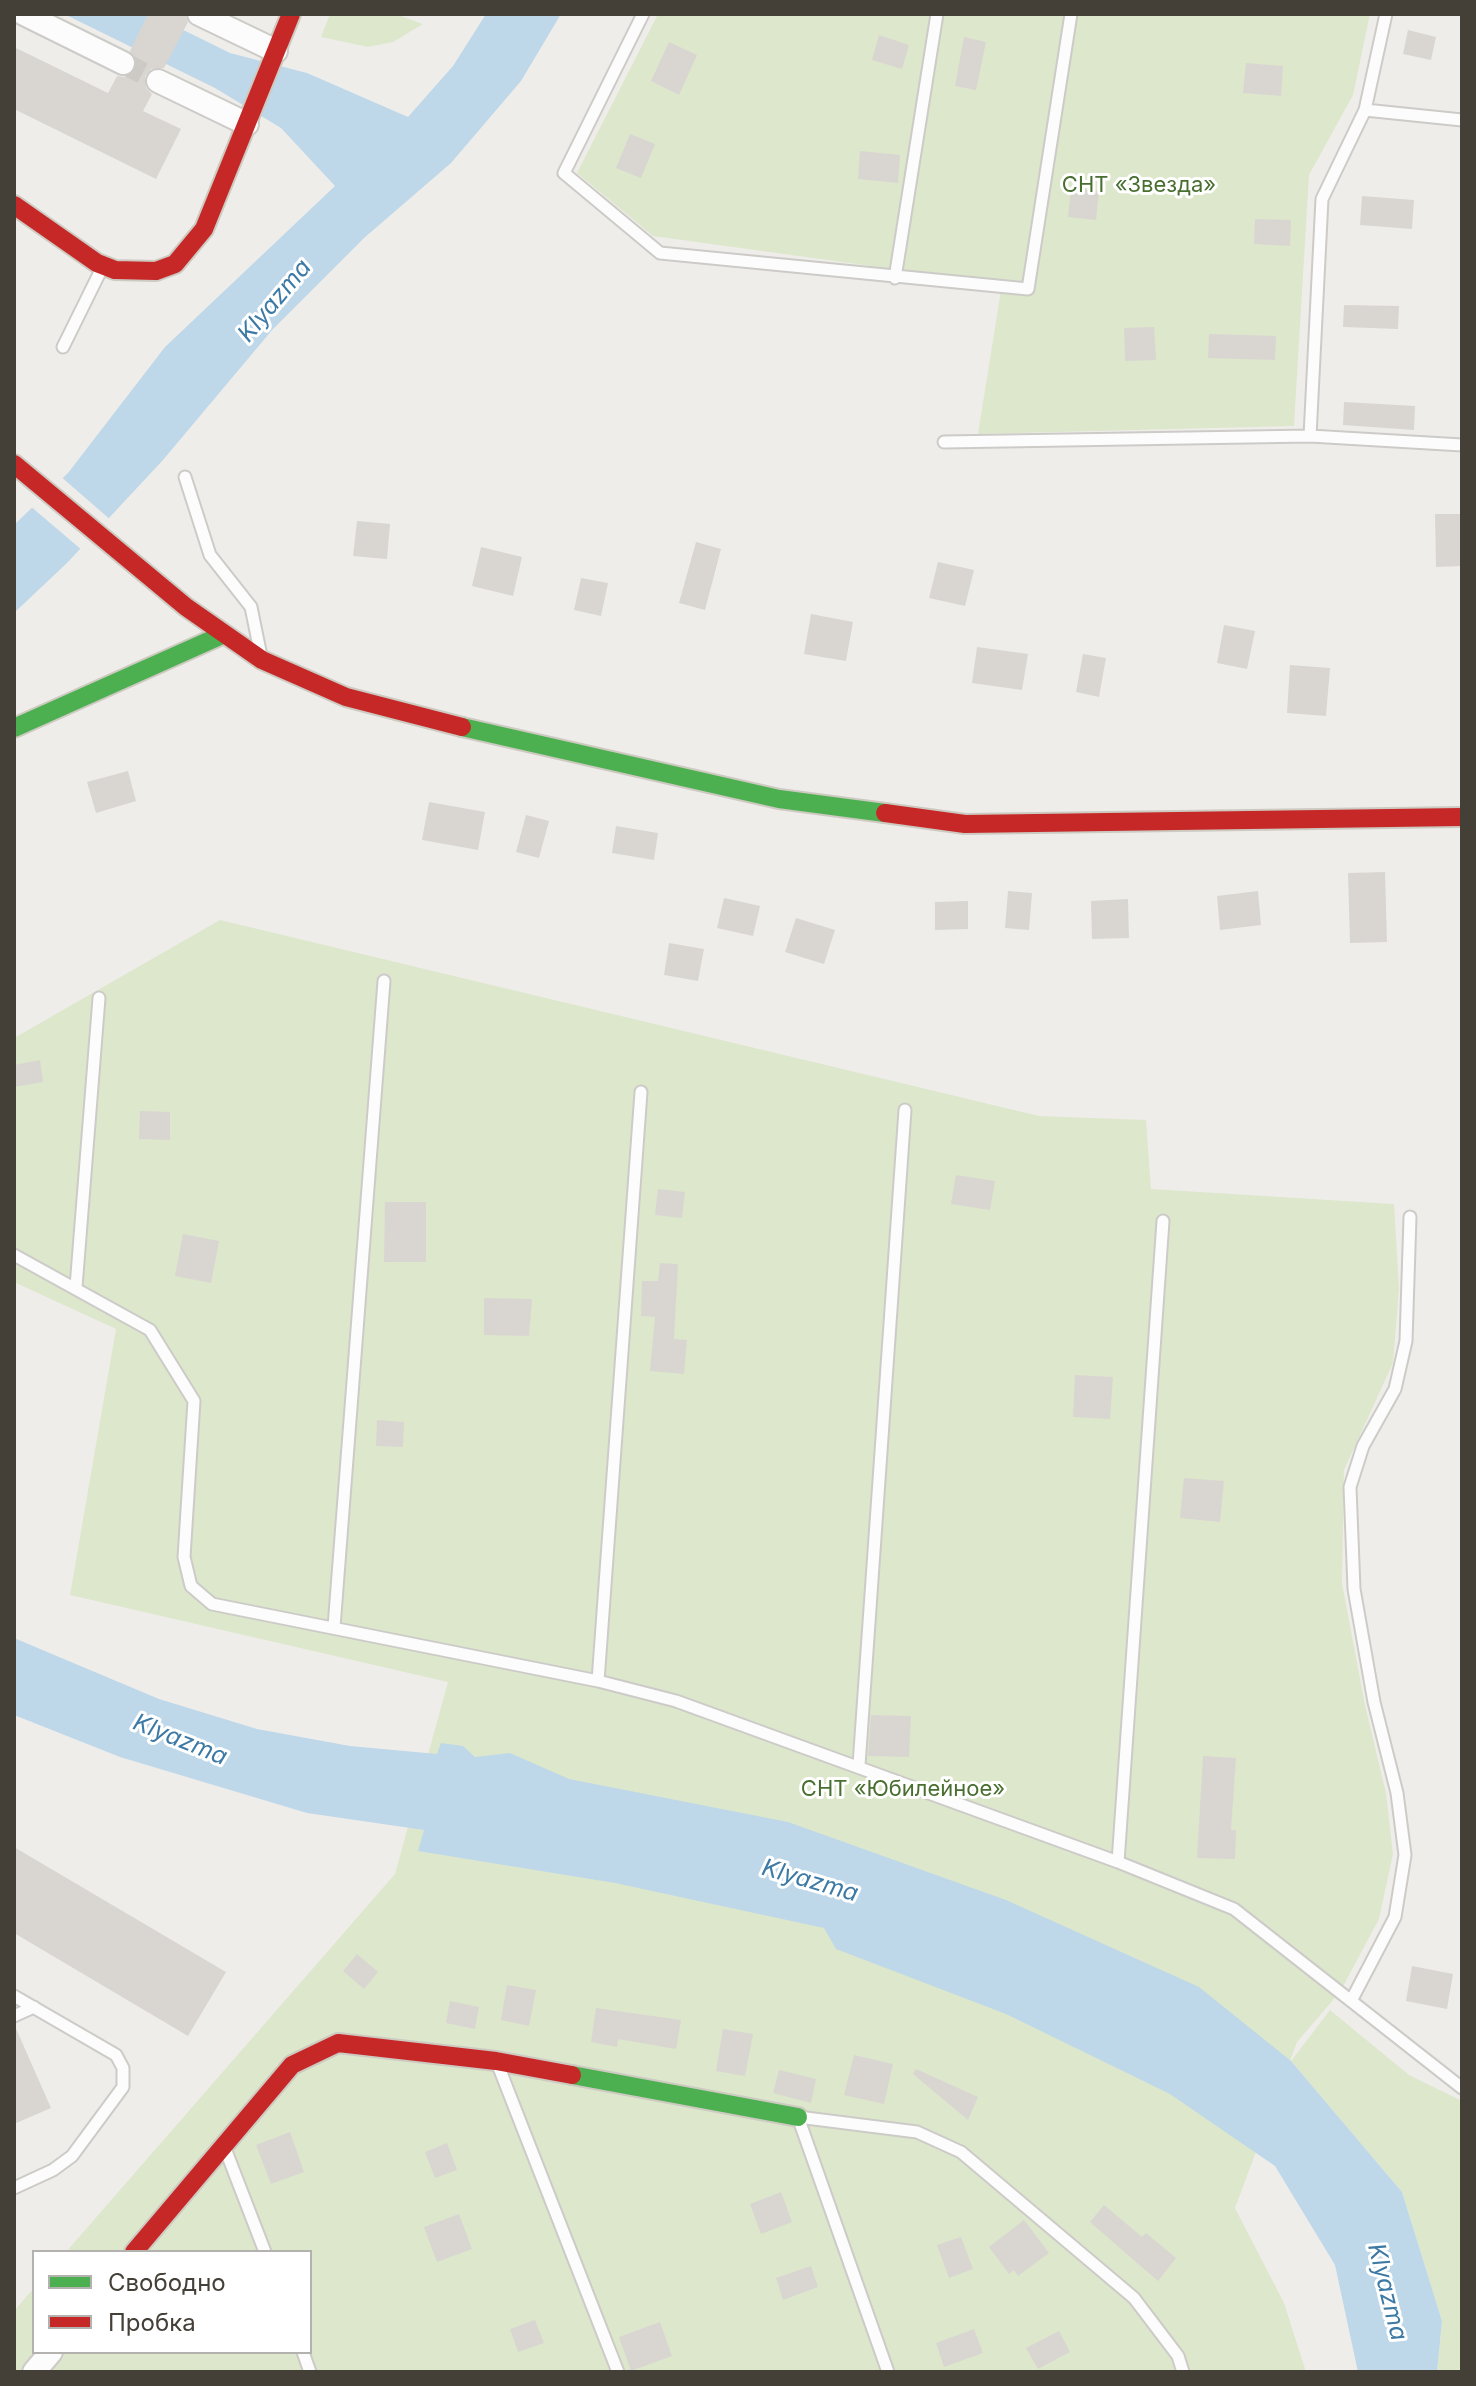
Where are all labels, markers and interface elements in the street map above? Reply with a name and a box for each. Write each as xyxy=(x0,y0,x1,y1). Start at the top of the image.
park label: СНТ «Звезда» xyxy=(1062,172,1216,198)
water label: Klyazma xyxy=(232,254,318,348)
water label: Klyazma xyxy=(129,1708,231,1772)
park label: СНТ «Юбилейное» xyxy=(801,1776,1005,1802)
water label: Klyazma xyxy=(759,1854,861,1908)
water label: Klyazma xyxy=(1361,2241,1413,2343)
legend xyxy=(32,2250,312,2354)
text: Свободно xyxy=(108,2268,226,2297)
text: Пробка xyxy=(108,2308,196,2337)

